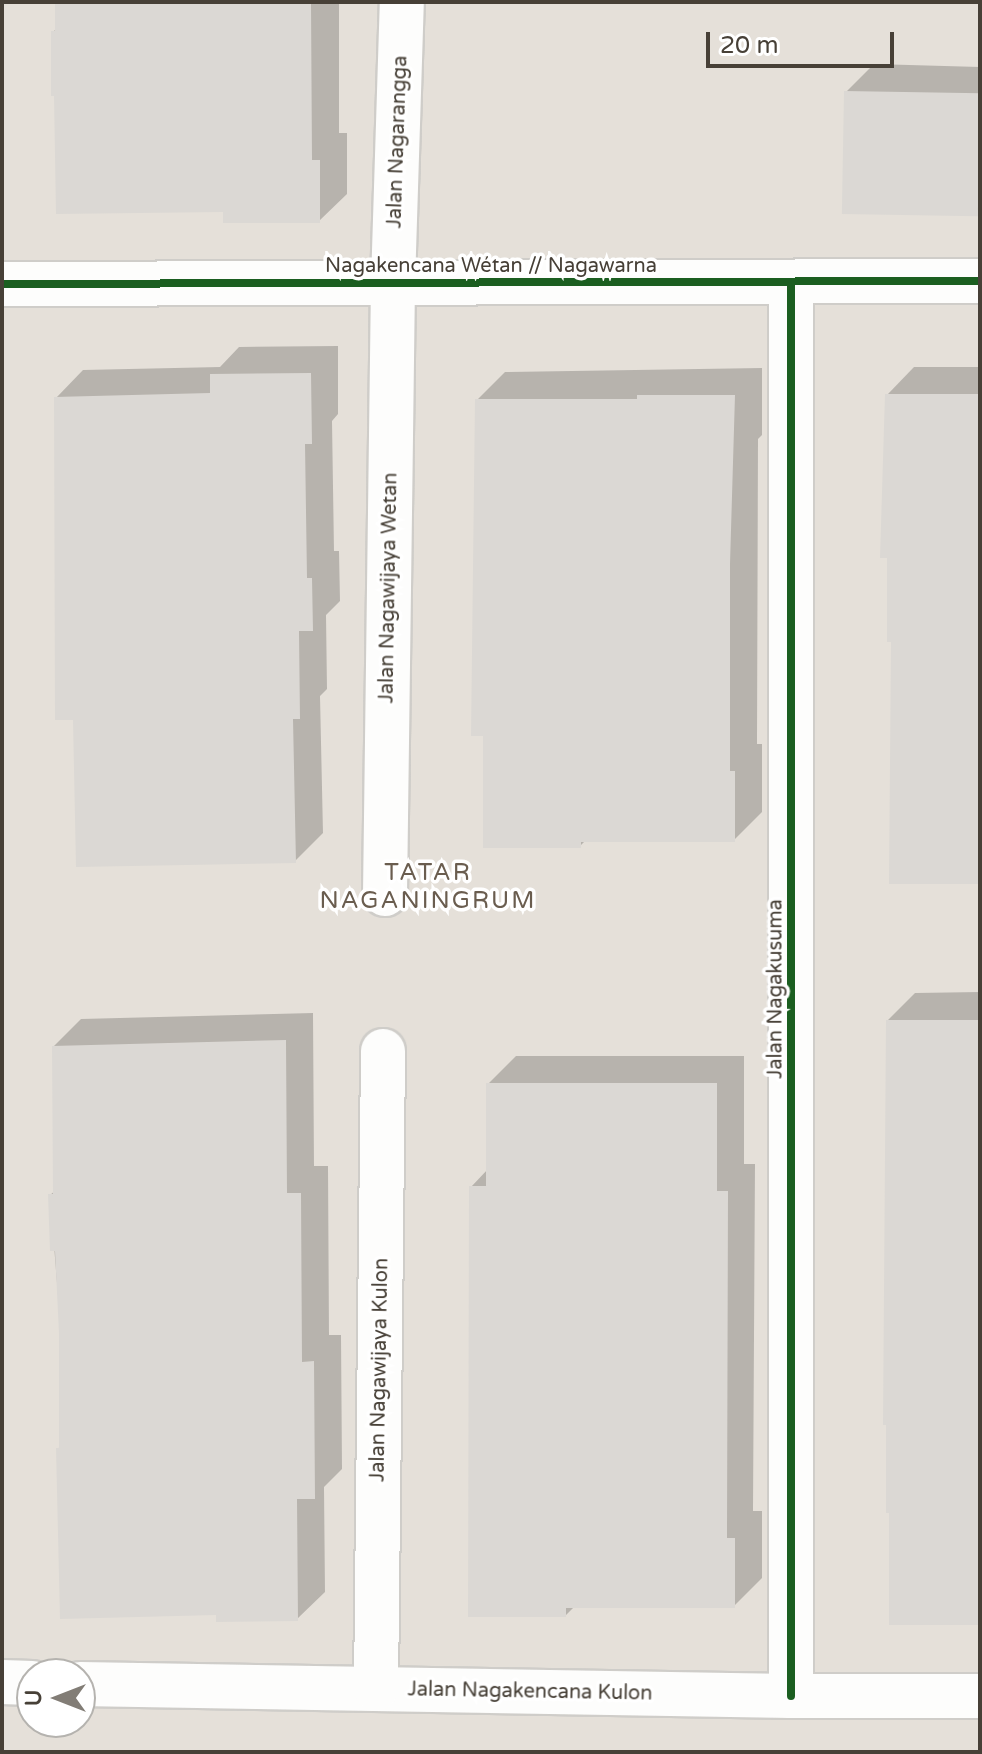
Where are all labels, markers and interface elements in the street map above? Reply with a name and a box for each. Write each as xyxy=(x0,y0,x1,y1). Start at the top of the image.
scale bar xyxy=(710,16,898,66)
text: 20 m xyxy=(720,31,778,60)
street label: Jalan Nagarangga xyxy=(383,55,413,229)
street label: Nagakencana Wétan // Nagawarna xyxy=(325,254,657,278)
street label: Jalan Nagawijaya Wetan xyxy=(375,472,403,704)
district label: TATAR NAGANINGRUM xyxy=(320,859,536,915)
street label: Jalan Nagakusuma xyxy=(764,899,788,1079)
street label: Jalan Nagawijaya Kulon xyxy=(366,1258,394,1482)
north arrow xyxy=(16,1658,96,1738)
street label: Jalan Nagakencana Kulon xyxy=(407,1678,653,1706)
text: U xyxy=(21,1690,47,1706)

